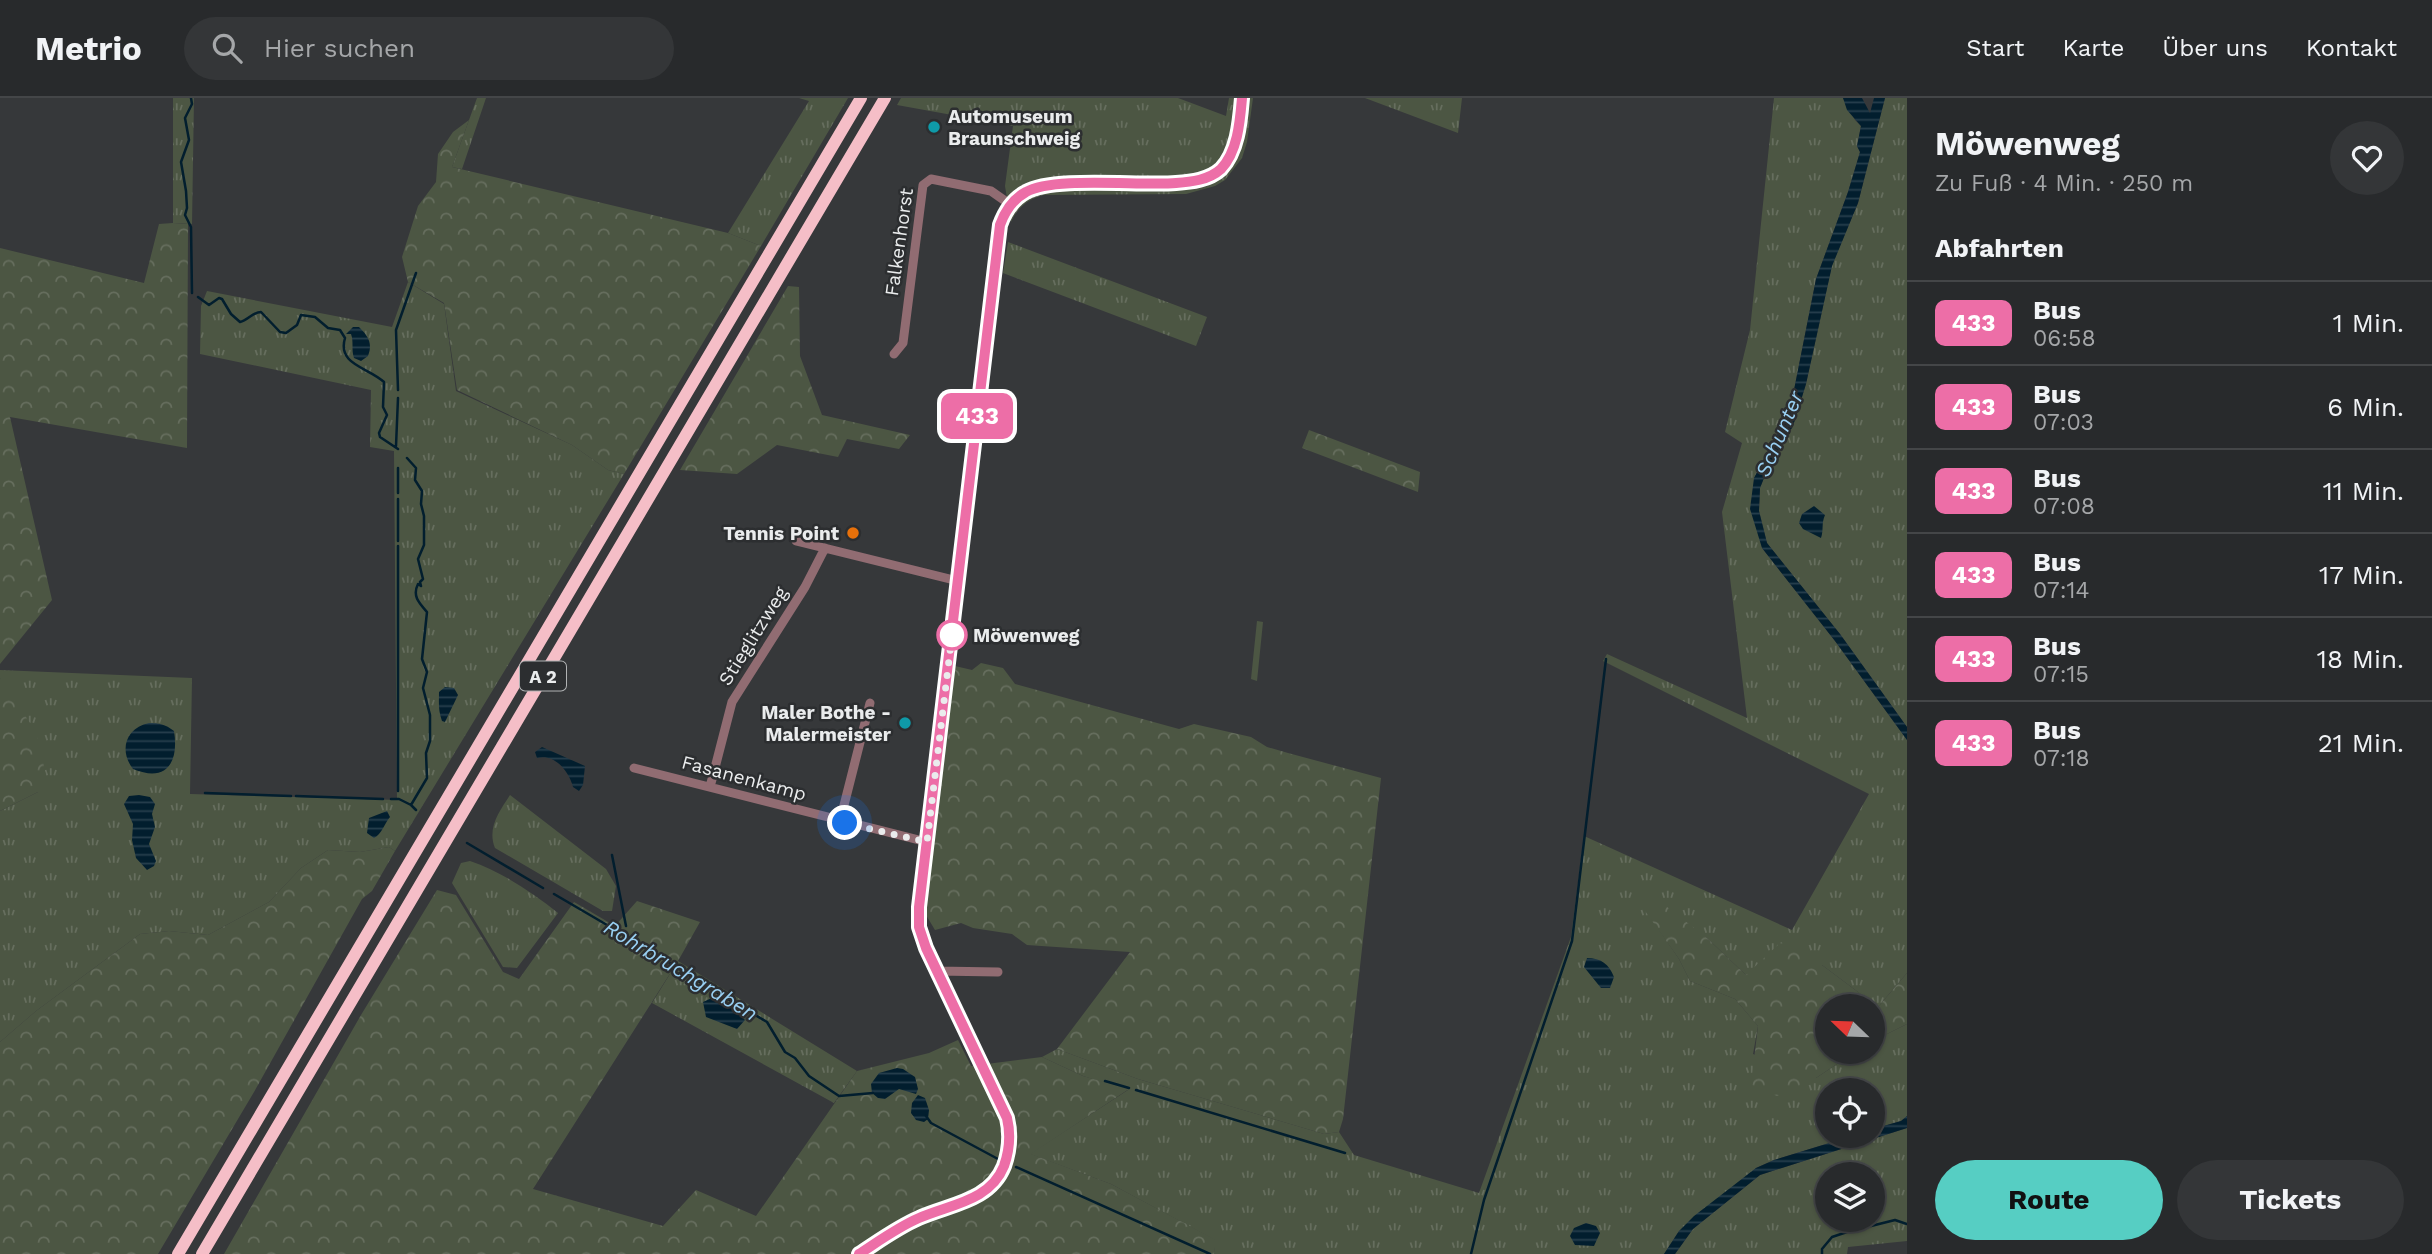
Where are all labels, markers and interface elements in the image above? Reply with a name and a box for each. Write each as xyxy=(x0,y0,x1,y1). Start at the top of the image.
search box xyxy=(184,17,674,80)
text: Metrio xyxy=(35,29,142,68)
icon: search xyxy=(208,29,246,67)
text: Hier suchen xyxy=(264,33,415,63)
text: Start xyxy=(1966,34,2024,62)
text: Karte xyxy=(2062,34,2124,62)
text: Über uns xyxy=(2162,34,2268,62)
text: Kontakt xyxy=(2306,34,2397,62)
place label: Automuseum Braunschweig xyxy=(948,105,1081,150)
marker: Automuseum Braunschweig xyxy=(926,119,942,135)
button: heart xyxy=(2330,121,2404,195)
text: Möwenweg xyxy=(1935,124,2120,163)
text: Zu Fuß · 4 Min. · 250 m xyxy=(1935,170,2193,197)
street label: Falkenhorst xyxy=(880,186,918,297)
text: Abfahrten xyxy=(1935,233,2064,263)
text: Bus xyxy=(2033,295,2081,325)
text: 1 Min. xyxy=(2333,308,2404,338)
text: 433 xyxy=(1952,309,1995,337)
text: 06:58 xyxy=(2033,325,2096,352)
text: Bus xyxy=(2033,379,2081,409)
water label: Schunter xyxy=(1750,386,1809,481)
text: 6 Min. xyxy=(2327,392,2404,422)
line badge: 433 xyxy=(937,393,1017,439)
text: 433 xyxy=(1952,393,1995,421)
text: 433 xyxy=(955,402,999,430)
text: 07:03 xyxy=(2033,409,2094,436)
text: Bus xyxy=(2033,463,2081,493)
text: 11 Min. xyxy=(2323,476,2404,506)
text: 433 xyxy=(1952,477,1995,505)
text: 07:08 xyxy=(2033,493,2095,520)
place label: Tennis Point xyxy=(723,522,840,545)
marker: Tennis Point xyxy=(845,525,861,541)
text: Bus xyxy=(2033,547,2081,577)
text: 17 Min. xyxy=(2319,560,2404,590)
text: 433 xyxy=(1952,561,1995,589)
text: 07:14 xyxy=(2033,577,2090,604)
street label: Stieglitzweg xyxy=(714,582,793,690)
marker: Möwenweg xyxy=(937,620,967,650)
place label: Möwenweg xyxy=(973,624,1080,647)
text: Bus xyxy=(2033,631,2081,661)
text: 18 Min. xyxy=(2317,644,2404,674)
text: 433 xyxy=(1952,645,1995,673)
text: 07:15 xyxy=(2033,661,2089,688)
road number: A 2 xyxy=(520,662,566,690)
place label: Maler Bothe - Malermeister xyxy=(761,701,892,746)
marker: Maler Bothe - Malermeister xyxy=(897,715,913,731)
text: Bus xyxy=(2033,715,2081,745)
text: 21 Min. xyxy=(2318,728,2404,758)
text: 433 xyxy=(1952,729,1995,757)
text: 07:18 xyxy=(2033,745,2090,772)
street label: Fasanenkamp xyxy=(679,750,809,806)
your location xyxy=(827,805,862,840)
water label: Rohrbruchgraben xyxy=(600,914,762,1026)
north arrow xyxy=(1815,994,1885,1064)
map controls xyxy=(1815,994,1885,1232)
button: locate xyxy=(1815,1078,1885,1148)
button: Route xyxy=(1935,1160,2163,1240)
button: Tickets xyxy=(2177,1160,2404,1240)
button: layers xyxy=(1815,1162,1885,1232)

